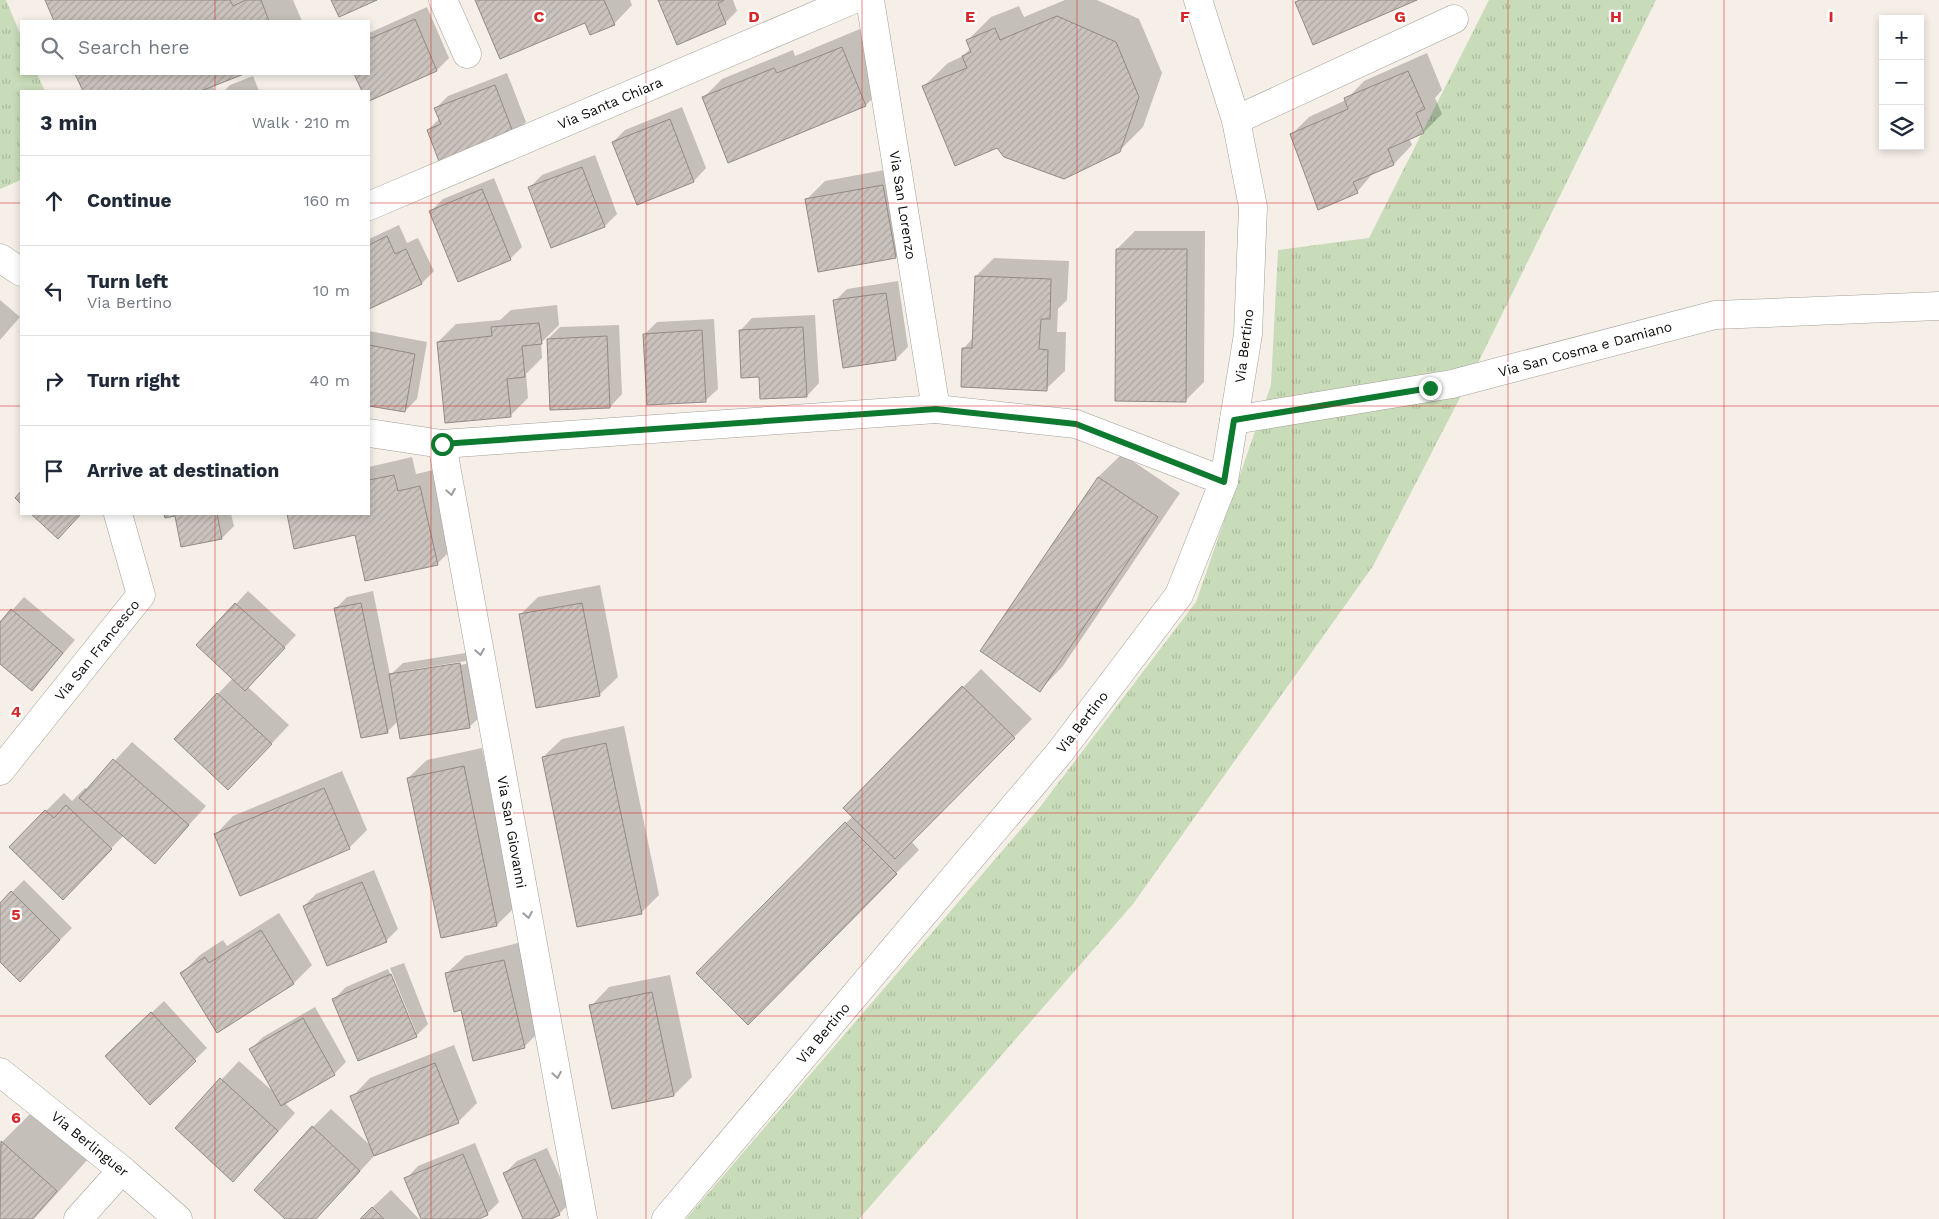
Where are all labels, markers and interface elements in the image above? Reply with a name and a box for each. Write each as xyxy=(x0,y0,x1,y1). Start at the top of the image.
text: C xyxy=(534,7,545,26)
text: D xyxy=(748,7,760,26)
text: E xyxy=(965,7,975,26)
text: F xyxy=(1180,7,1190,26)
text: G xyxy=(1394,7,1406,26)
text: H xyxy=(1610,7,1622,26)
text: I xyxy=(1828,7,1834,26)
map controls xyxy=(1879,15,1924,150)
button: + xyxy=(1879,15,1924,60)
search box xyxy=(20,20,370,75)
icon: search xyxy=(38,34,66,62)
text: Search here xyxy=(78,36,189,59)
button: − xyxy=(1879,60,1924,105)
street label: Via Santa Chiara xyxy=(555,74,665,132)
button: layers xyxy=(1879,105,1924,150)
text: 3 min xyxy=(40,110,97,135)
text: Walk · 210 m xyxy=(252,113,350,132)
street label: Via San Lorenzo xyxy=(886,149,920,261)
icon: ahead xyxy=(40,187,68,215)
text: Continue xyxy=(87,189,171,212)
text: 160 m xyxy=(303,191,350,210)
text: Turn left xyxy=(87,270,168,293)
icon: left xyxy=(40,277,68,305)
text: 10 m xyxy=(313,281,350,300)
text: Via Bertino xyxy=(87,293,172,312)
street label: Via Bertino xyxy=(1232,308,1256,384)
street label: Via San Cosma e Damiano xyxy=(1496,318,1674,380)
icon: right xyxy=(40,367,68,395)
text: Turn right xyxy=(87,369,180,392)
text: 40 m xyxy=(310,371,350,390)
route end xyxy=(1419,377,1442,400)
route start xyxy=(431,433,454,456)
icon: arrive xyxy=(40,457,68,485)
text: Arrive at destination xyxy=(87,459,279,482)
one-way arrow xyxy=(445,488,455,497)
street label: Via San Francesco xyxy=(51,596,143,704)
one-way arrow xyxy=(474,648,484,657)
street label: Via Bertino xyxy=(1053,688,1111,756)
text: 4 xyxy=(11,702,21,721)
street label: Via San Giovanni xyxy=(494,775,530,889)
text: 5 xyxy=(11,905,21,924)
one-way arrow xyxy=(522,911,532,920)
street label: Via Bertino xyxy=(793,999,853,1067)
one-way arrow xyxy=(551,1071,561,1080)
text: 6 xyxy=(11,1108,21,1127)
street label: Via Berlinguer xyxy=(48,1108,132,1180)

